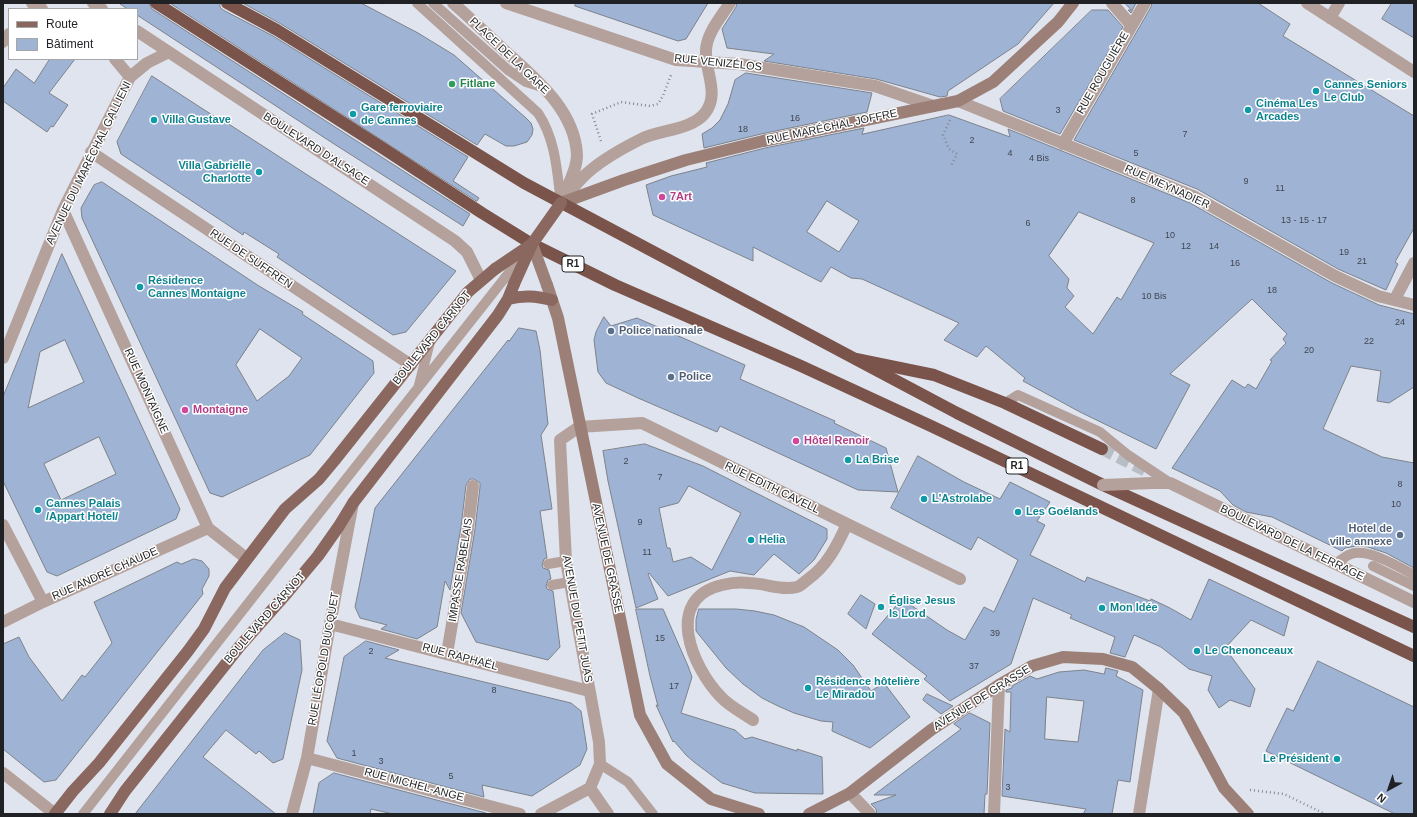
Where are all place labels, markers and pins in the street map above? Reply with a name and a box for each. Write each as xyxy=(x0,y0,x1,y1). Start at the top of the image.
place label: Fitlane xyxy=(460,77,495,91)
place label: Cannes Seniors Le Club xyxy=(1324,78,1407,104)
marker: Fitlane xyxy=(447,79,457,89)
marker: Cannes Seniors Le Club xyxy=(1311,86,1321,96)
place label: Cinéma Les Arcades xyxy=(1256,97,1318,123)
place label: Gare ferroviaire de Cannes xyxy=(361,101,443,127)
marker: Cinéma Les Arcades xyxy=(1243,105,1253,115)
marker: Gare ferroviaire de Cannes xyxy=(348,109,358,119)
place label: Villa Gustave xyxy=(162,113,231,127)
marker: Villa Gustave xyxy=(149,115,159,125)
place label: Villa Gabrielle Charlotte xyxy=(178,159,251,185)
marker: Villa Gabrielle Charlotte xyxy=(254,167,264,177)
place label: 7Art xyxy=(670,190,692,204)
marker: 7Art xyxy=(657,192,667,202)
place label: Résidence Cannes Montaigne xyxy=(148,274,246,300)
marker: Résidence Cannes Montaigne xyxy=(135,282,145,292)
place label: Police nationale xyxy=(619,324,703,338)
marker: Police nationale xyxy=(606,326,616,336)
place label: Police xyxy=(679,370,711,384)
marker: Police xyxy=(666,372,676,382)
place label: Montaigne xyxy=(193,403,248,417)
marker: Montaigne xyxy=(180,405,190,415)
place label: Hôtel Renoir xyxy=(804,434,869,448)
marker: Hôtel Renoir xyxy=(791,436,801,446)
place label: La Brise xyxy=(856,453,899,467)
marker: La Brise xyxy=(843,455,853,465)
place label: L'Astrolabe xyxy=(932,492,992,506)
marker: L'Astrolabe xyxy=(919,494,929,504)
place label: Cannes Palais /Appart Hotel/ xyxy=(46,497,121,523)
marker: Cannes Palais /Appart Hotel/ xyxy=(33,505,43,515)
place label: Les Goélands xyxy=(1026,505,1098,519)
marker: Les Goélands xyxy=(1013,507,1023,517)
place label: Hotel de ville annexe xyxy=(1330,522,1392,548)
marker: Hotel de ville annexe xyxy=(1395,530,1405,540)
place label: Helia xyxy=(759,533,785,547)
marker: Helia xyxy=(746,535,756,545)
place label: Église Jesus Is Lord xyxy=(889,594,956,620)
place label: Mon Idée xyxy=(1110,601,1158,615)
marker: Église Jesus Is Lord xyxy=(876,602,886,612)
marker: Mon Idée xyxy=(1097,603,1107,613)
place label: Le Chenonceaux xyxy=(1205,644,1293,658)
marker: Le Chenonceaux xyxy=(1192,646,1202,656)
place label: Résidence hôtelière Le Miradou xyxy=(816,675,920,701)
marker: Résidence hôtelière Le Miradou xyxy=(803,683,813,693)
place label: Le Président xyxy=(1263,752,1329,766)
marker: Le Président xyxy=(1332,754,1342,764)

